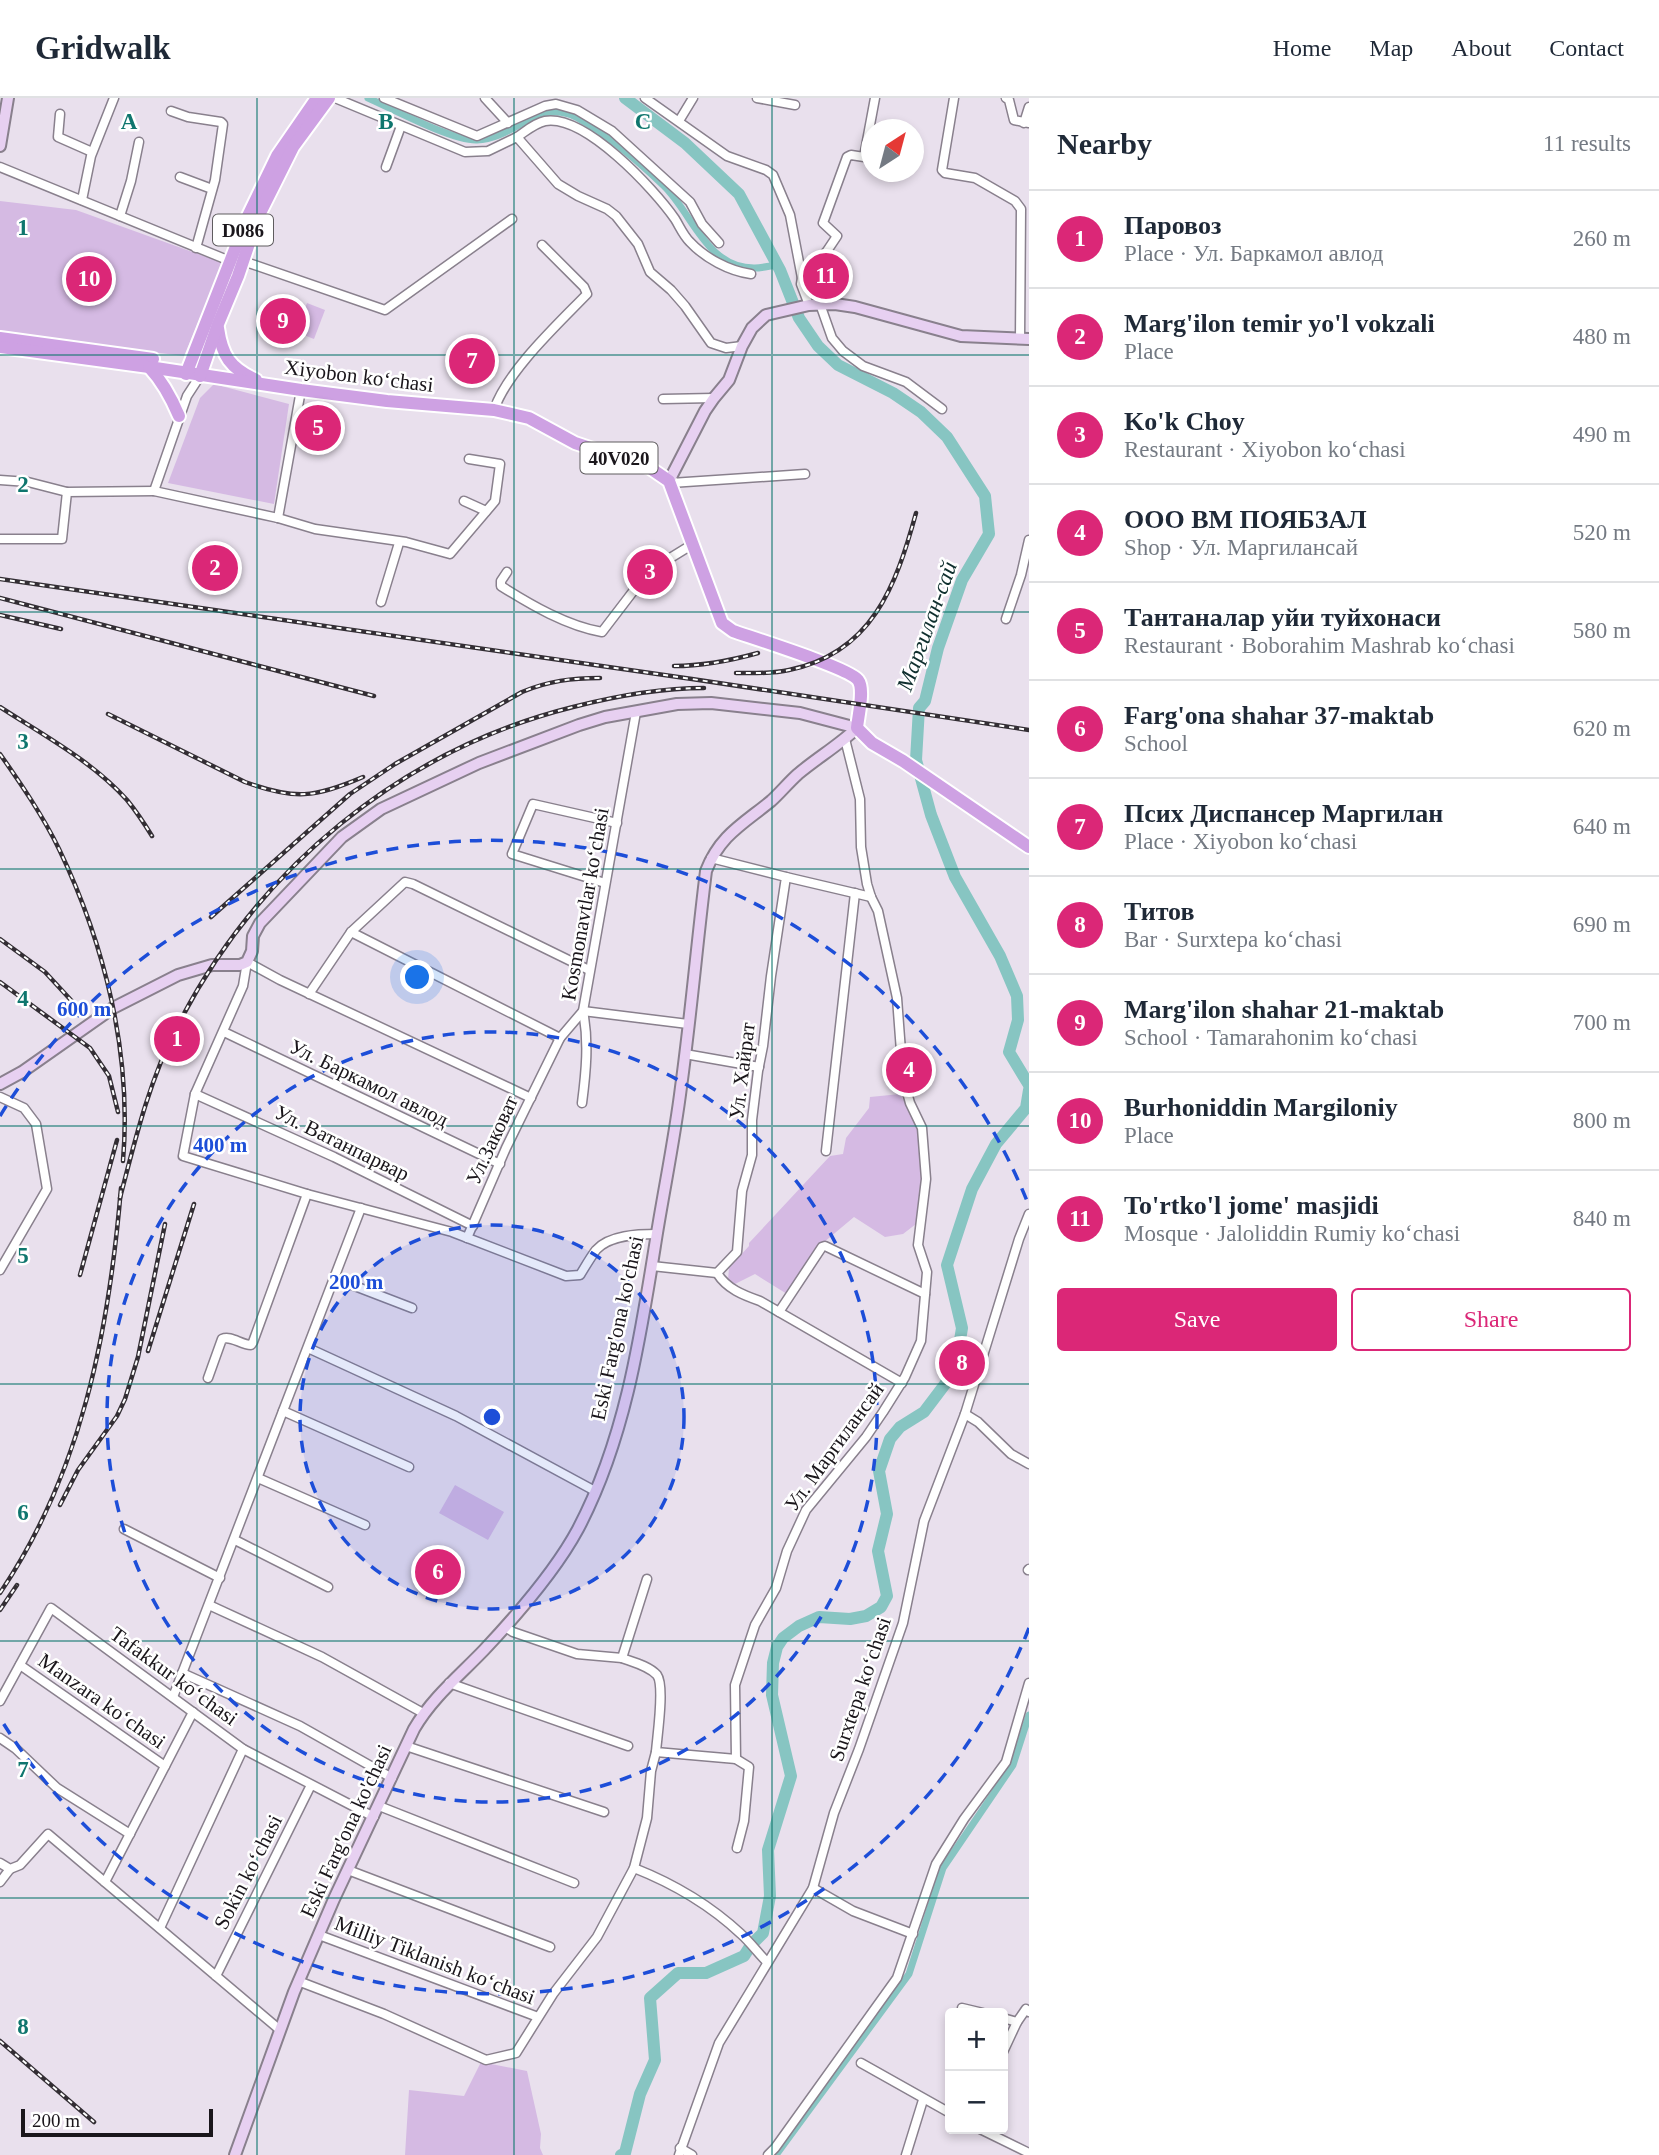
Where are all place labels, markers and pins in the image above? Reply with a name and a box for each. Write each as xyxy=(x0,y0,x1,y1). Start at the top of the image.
pin: 11 xyxy=(803,250,849,302)
pin: 10 xyxy=(66,253,112,305)
pin: 9 xyxy=(260,295,306,347)
pin: 7 xyxy=(449,335,495,387)
pin: 5 xyxy=(295,402,341,454)
pin: 2 xyxy=(192,542,238,594)
pin: 3 xyxy=(627,546,673,598)
pin: 1 xyxy=(154,1013,200,1065)
pin: 4 xyxy=(886,1044,932,1096)
pin: 8 xyxy=(939,1337,985,1389)
centre of rings xyxy=(480,1405,504,1429)
pin: 6 xyxy=(415,1546,461,1598)

